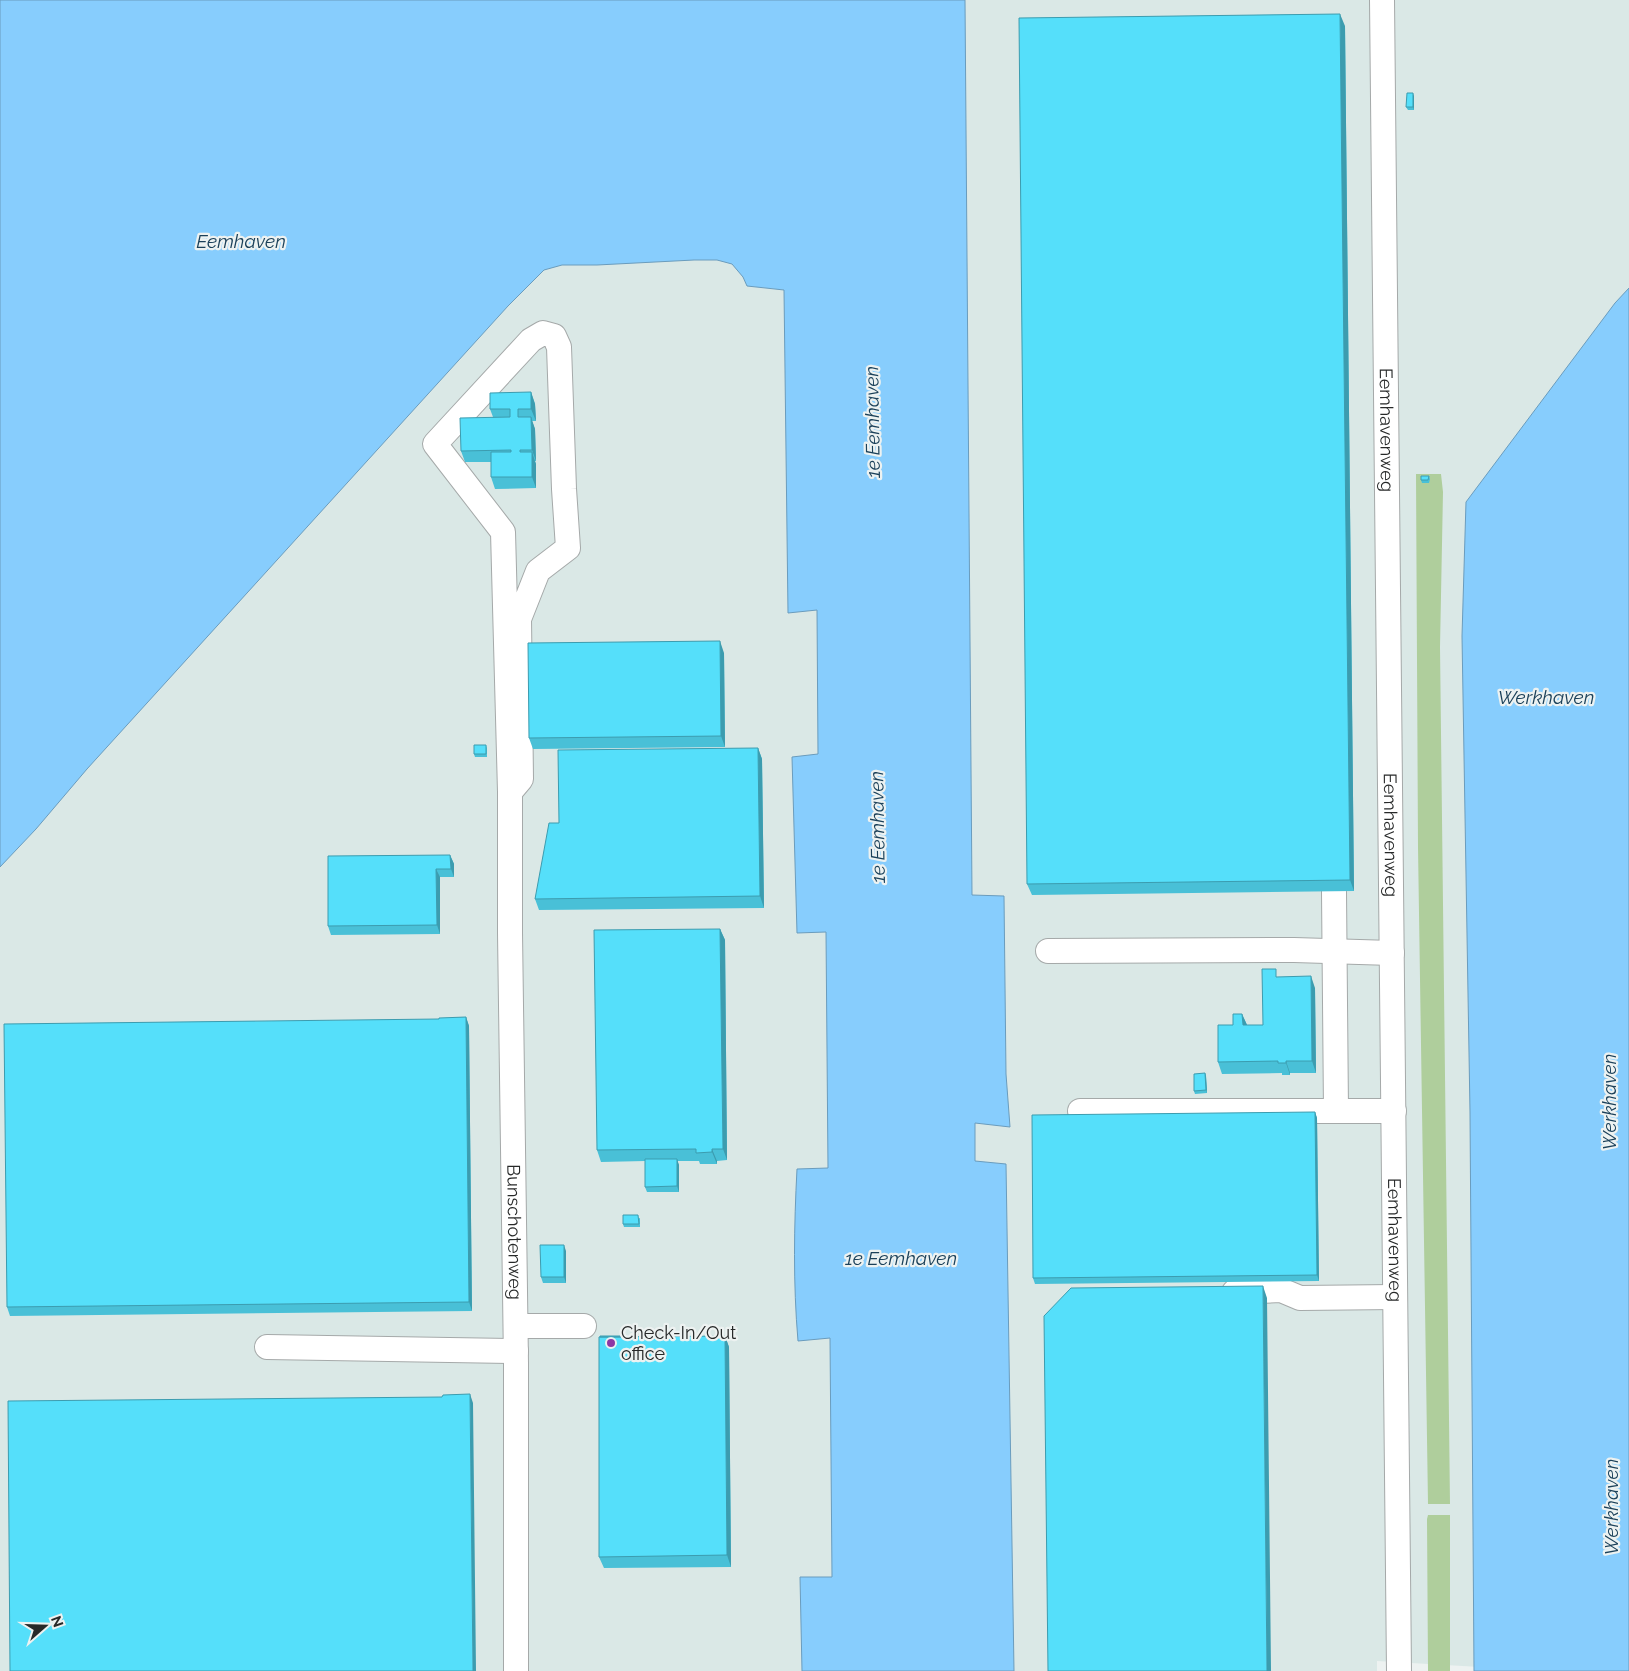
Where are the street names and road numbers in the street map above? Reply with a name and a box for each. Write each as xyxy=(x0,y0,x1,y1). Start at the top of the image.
street label: Eemhavenweg xyxy=(1376,368,1398,492)
street label: Eemhavenweg xyxy=(1380,773,1402,897)
street label: Bunschotenweg xyxy=(503,1164,526,1300)
street label: Eemhavenweg xyxy=(1384,1178,1406,1302)

